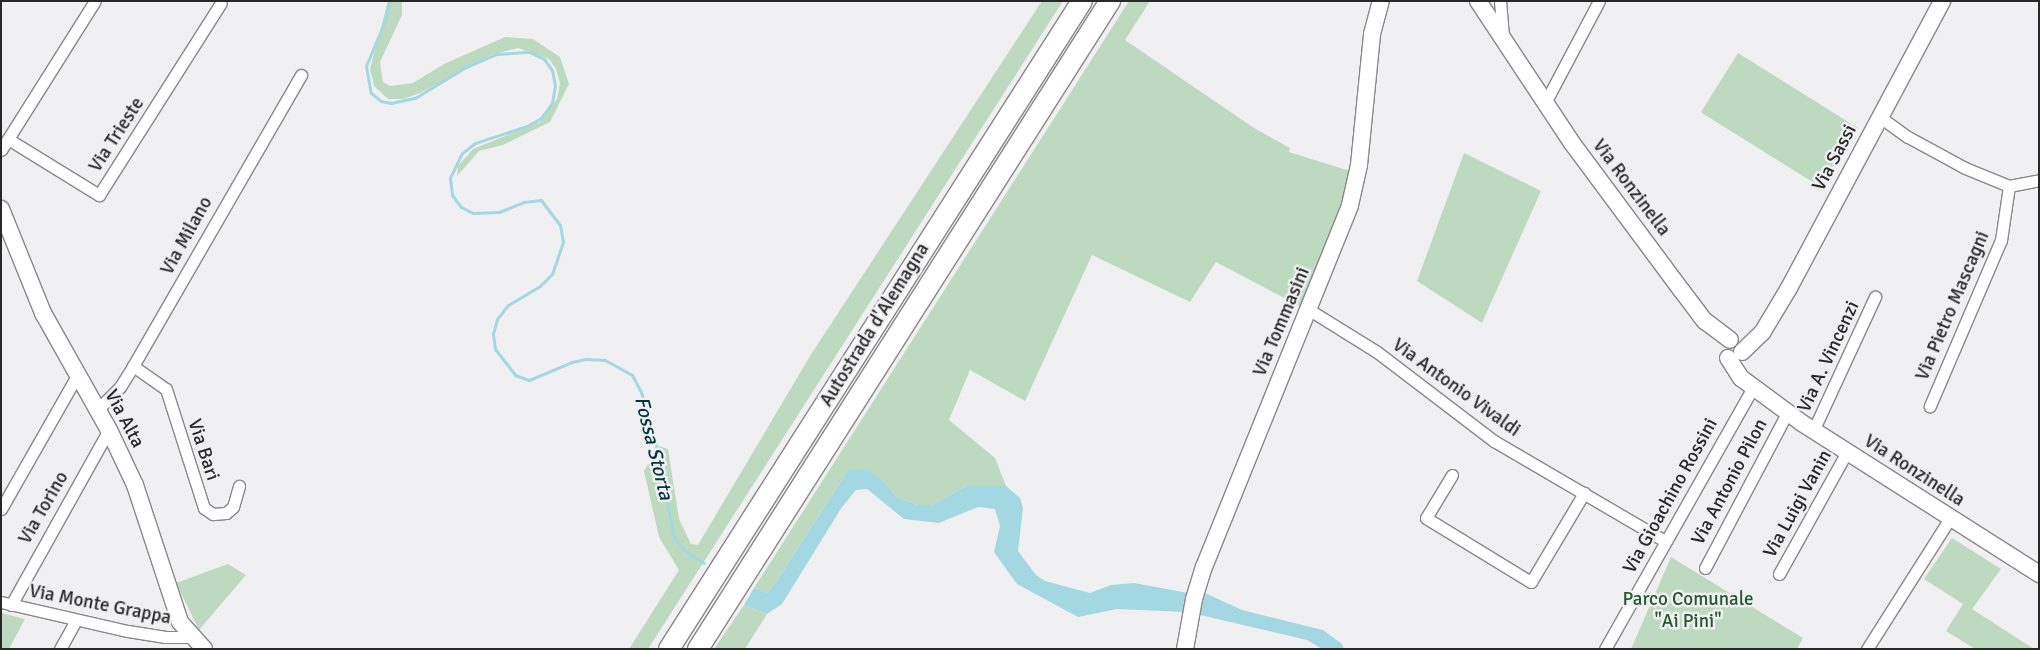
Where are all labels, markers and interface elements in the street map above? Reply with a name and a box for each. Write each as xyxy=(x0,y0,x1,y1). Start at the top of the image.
street label: Via Trieste xyxy=(84,93,150,177)
street label: Via Sassi xyxy=(1808,121,1862,195)
street label: Via Ronzinella xyxy=(1587,135,1675,241)
street label: Via Milano xyxy=(156,193,218,279)
street label: Via Pietro Mascagni xyxy=(1911,228,1995,384)
street label: Autostrada d'Alemagna xyxy=(815,239,935,411)
street label: Via Tommasini xyxy=(1249,264,1315,380)
street label: Via A. Vincenzi xyxy=(1793,298,1865,416)
street label: Via Antonio Vivaldi xyxy=(1388,334,1524,442)
street label: Via Alta xyxy=(99,386,149,452)
water label: Fossa Storta xyxy=(630,394,678,502)
street label: Via Gioachino Rossini xyxy=(1619,414,1723,578)
street label: Via Antonio Pilon xyxy=(1687,415,1773,549)
street label: Via Bari xyxy=(182,416,224,484)
street label: Via Ronzinella xyxy=(1859,430,1969,512)
street label: Via Luigi Vanin xyxy=(1759,446,1837,562)
street label: Via Torino xyxy=(14,468,74,548)
street label: Via Monte Grappa xyxy=(27,580,173,630)
park label: Parco Comunale "Ai Pini" xyxy=(1622,589,1754,633)

